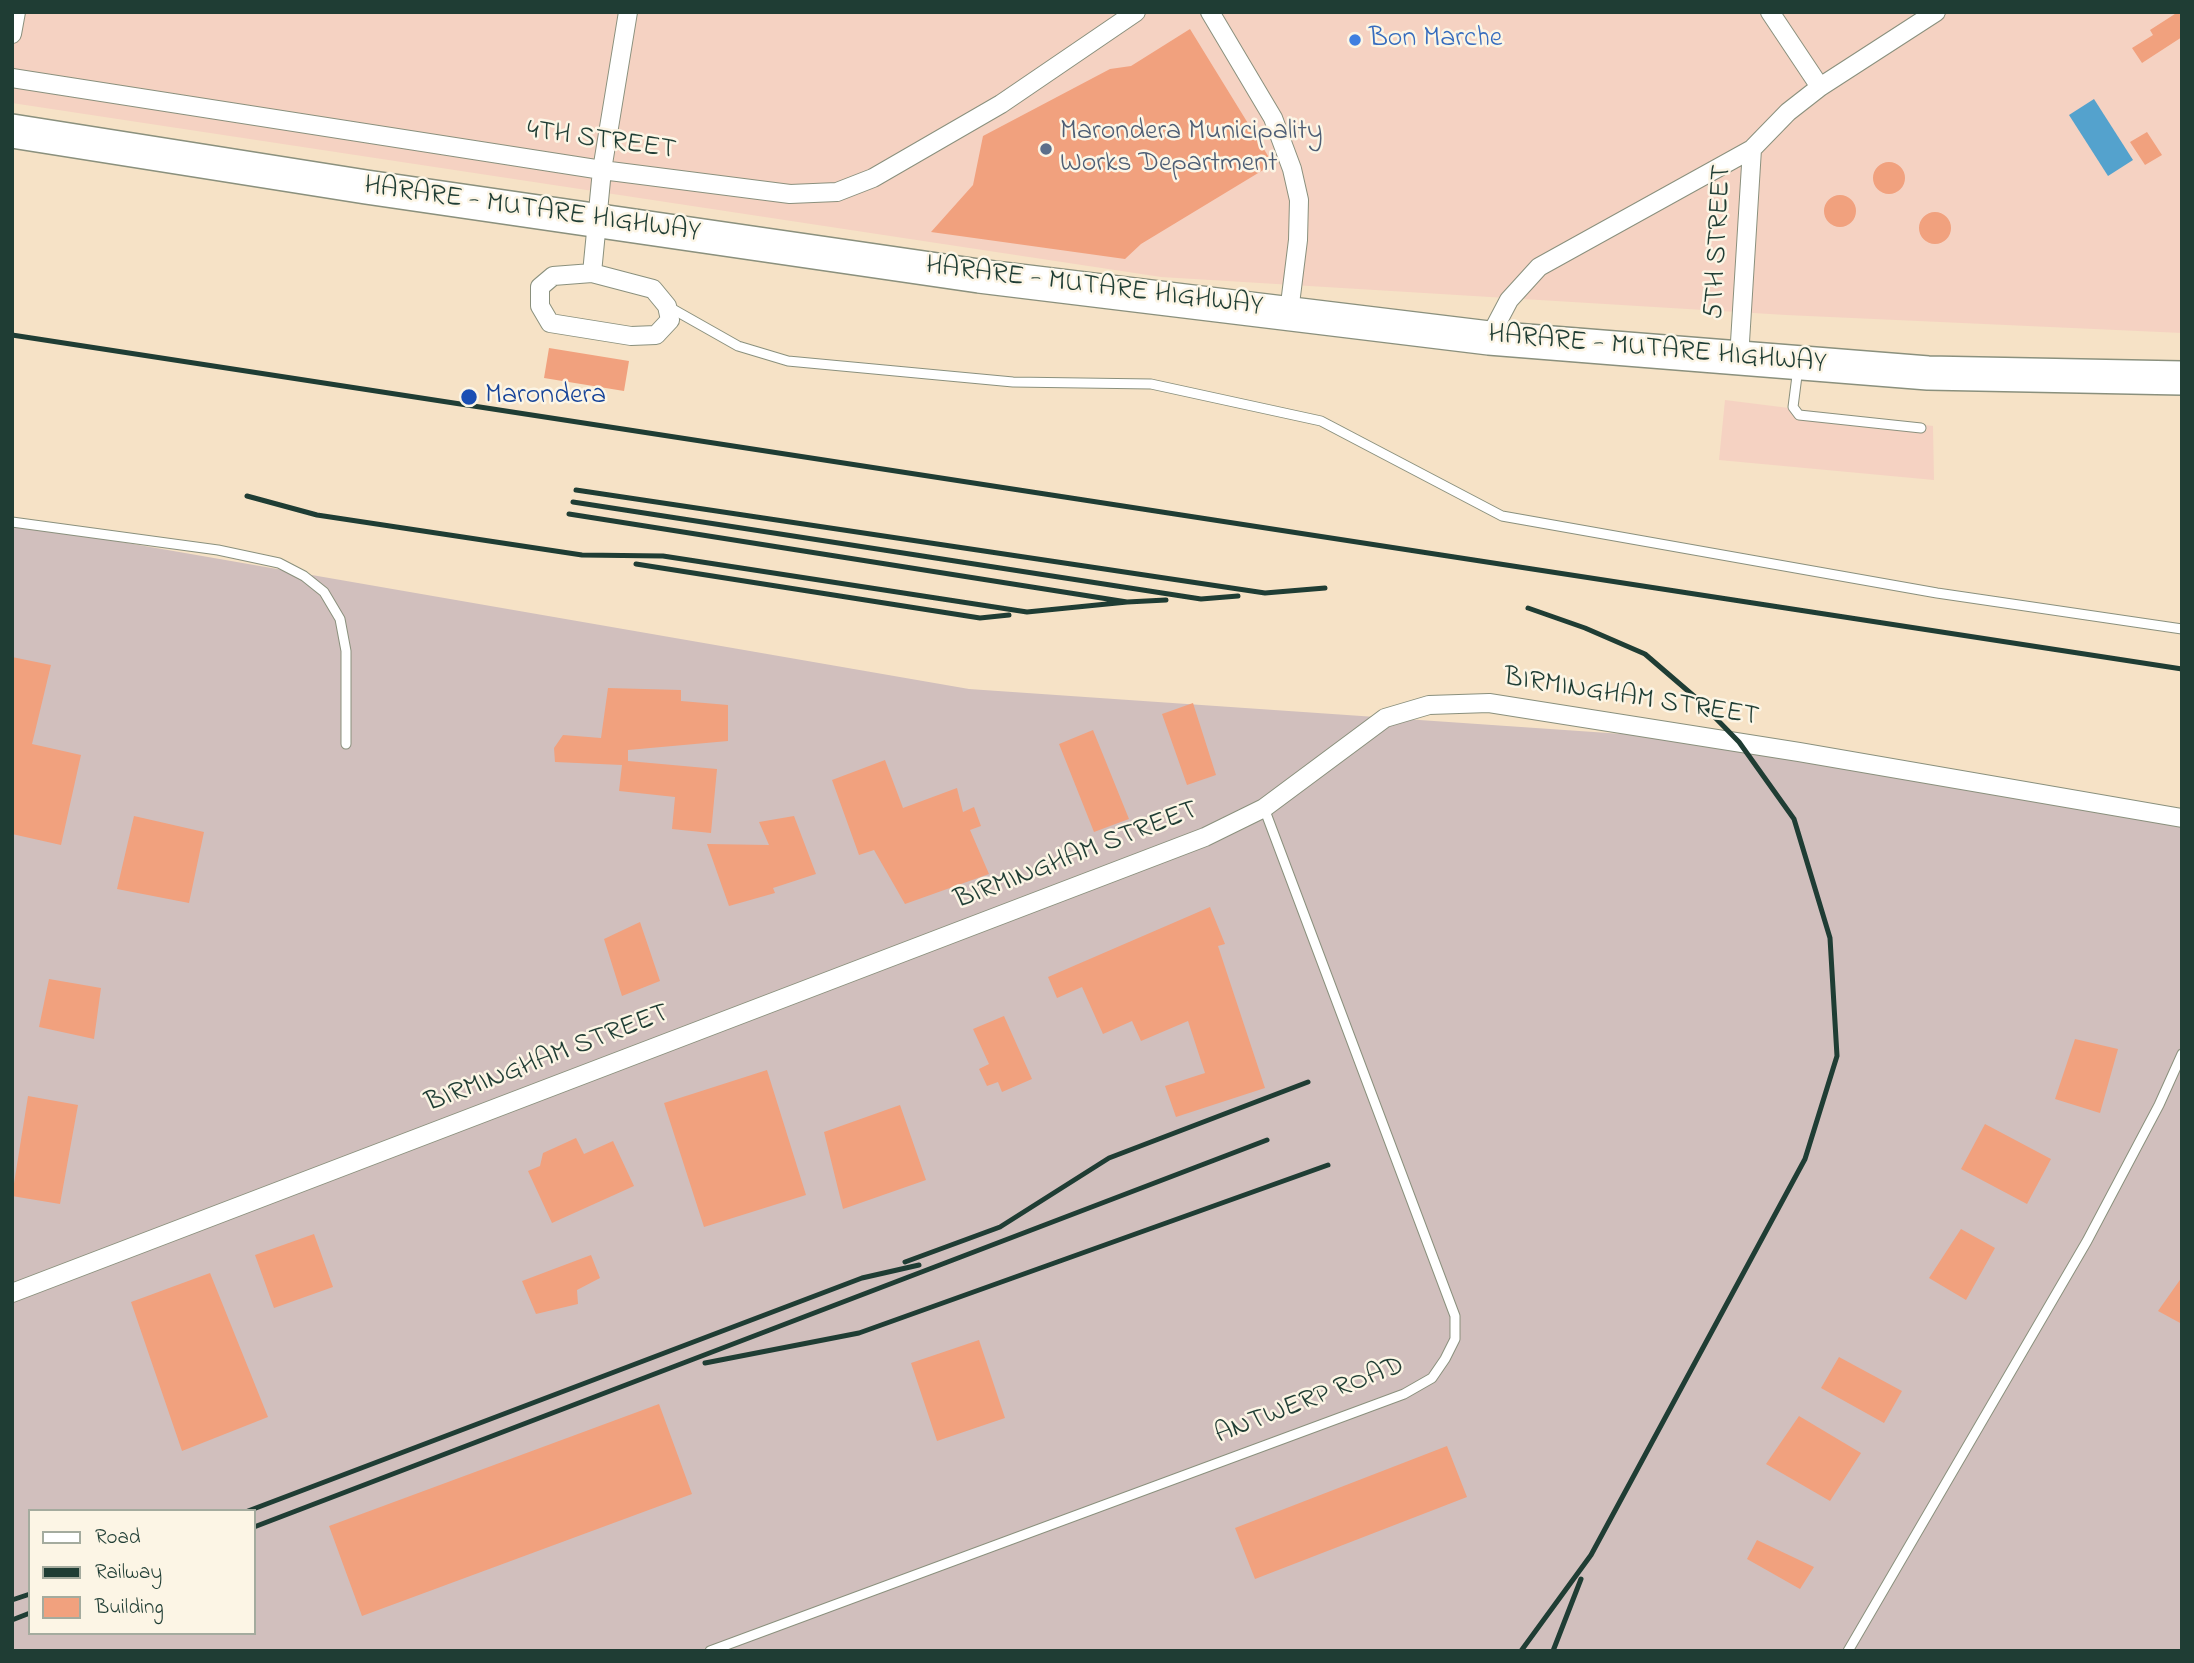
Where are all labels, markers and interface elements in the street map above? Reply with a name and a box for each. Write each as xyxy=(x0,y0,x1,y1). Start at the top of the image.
place label: Bon Marche xyxy=(1369,23,1502,57)
marker: Bon Marche xyxy=(1347,32,1363,48)
street label: 4TH STREET xyxy=(524,115,678,169)
place label: Marondera Municipality Works Department xyxy=(1060,116,1323,182)
marker: Marondera Municipality Works Department xyxy=(1038,141,1054,157)
street label: 5TH STREET xyxy=(1699,164,1741,320)
street label: HARARE - MUTARE HIGHWAY xyxy=(362,171,702,251)
street label: HARARE - MUTARE HIGHWAY xyxy=(924,251,1264,325)
street label: HARARE - MUTARE HIGHWAY xyxy=(1487,319,1827,383)
place label: Marondera xyxy=(485,380,606,414)
marker: Marondera xyxy=(459,387,479,407)
street label: BIRMINGHAM STREET xyxy=(1501,662,1761,736)
street label: BIRMINGHAM STREET xyxy=(951,795,1203,919)
street label: BIRMINGHAM STREET xyxy=(422,998,674,1122)
street label: ANTWERP ROAD xyxy=(1211,1351,1409,1453)
legend xyxy=(28,1509,256,1635)
text: Road xyxy=(95,1523,141,1553)
text: Railway xyxy=(95,1558,162,1588)
text: Building xyxy=(95,1593,164,1623)

